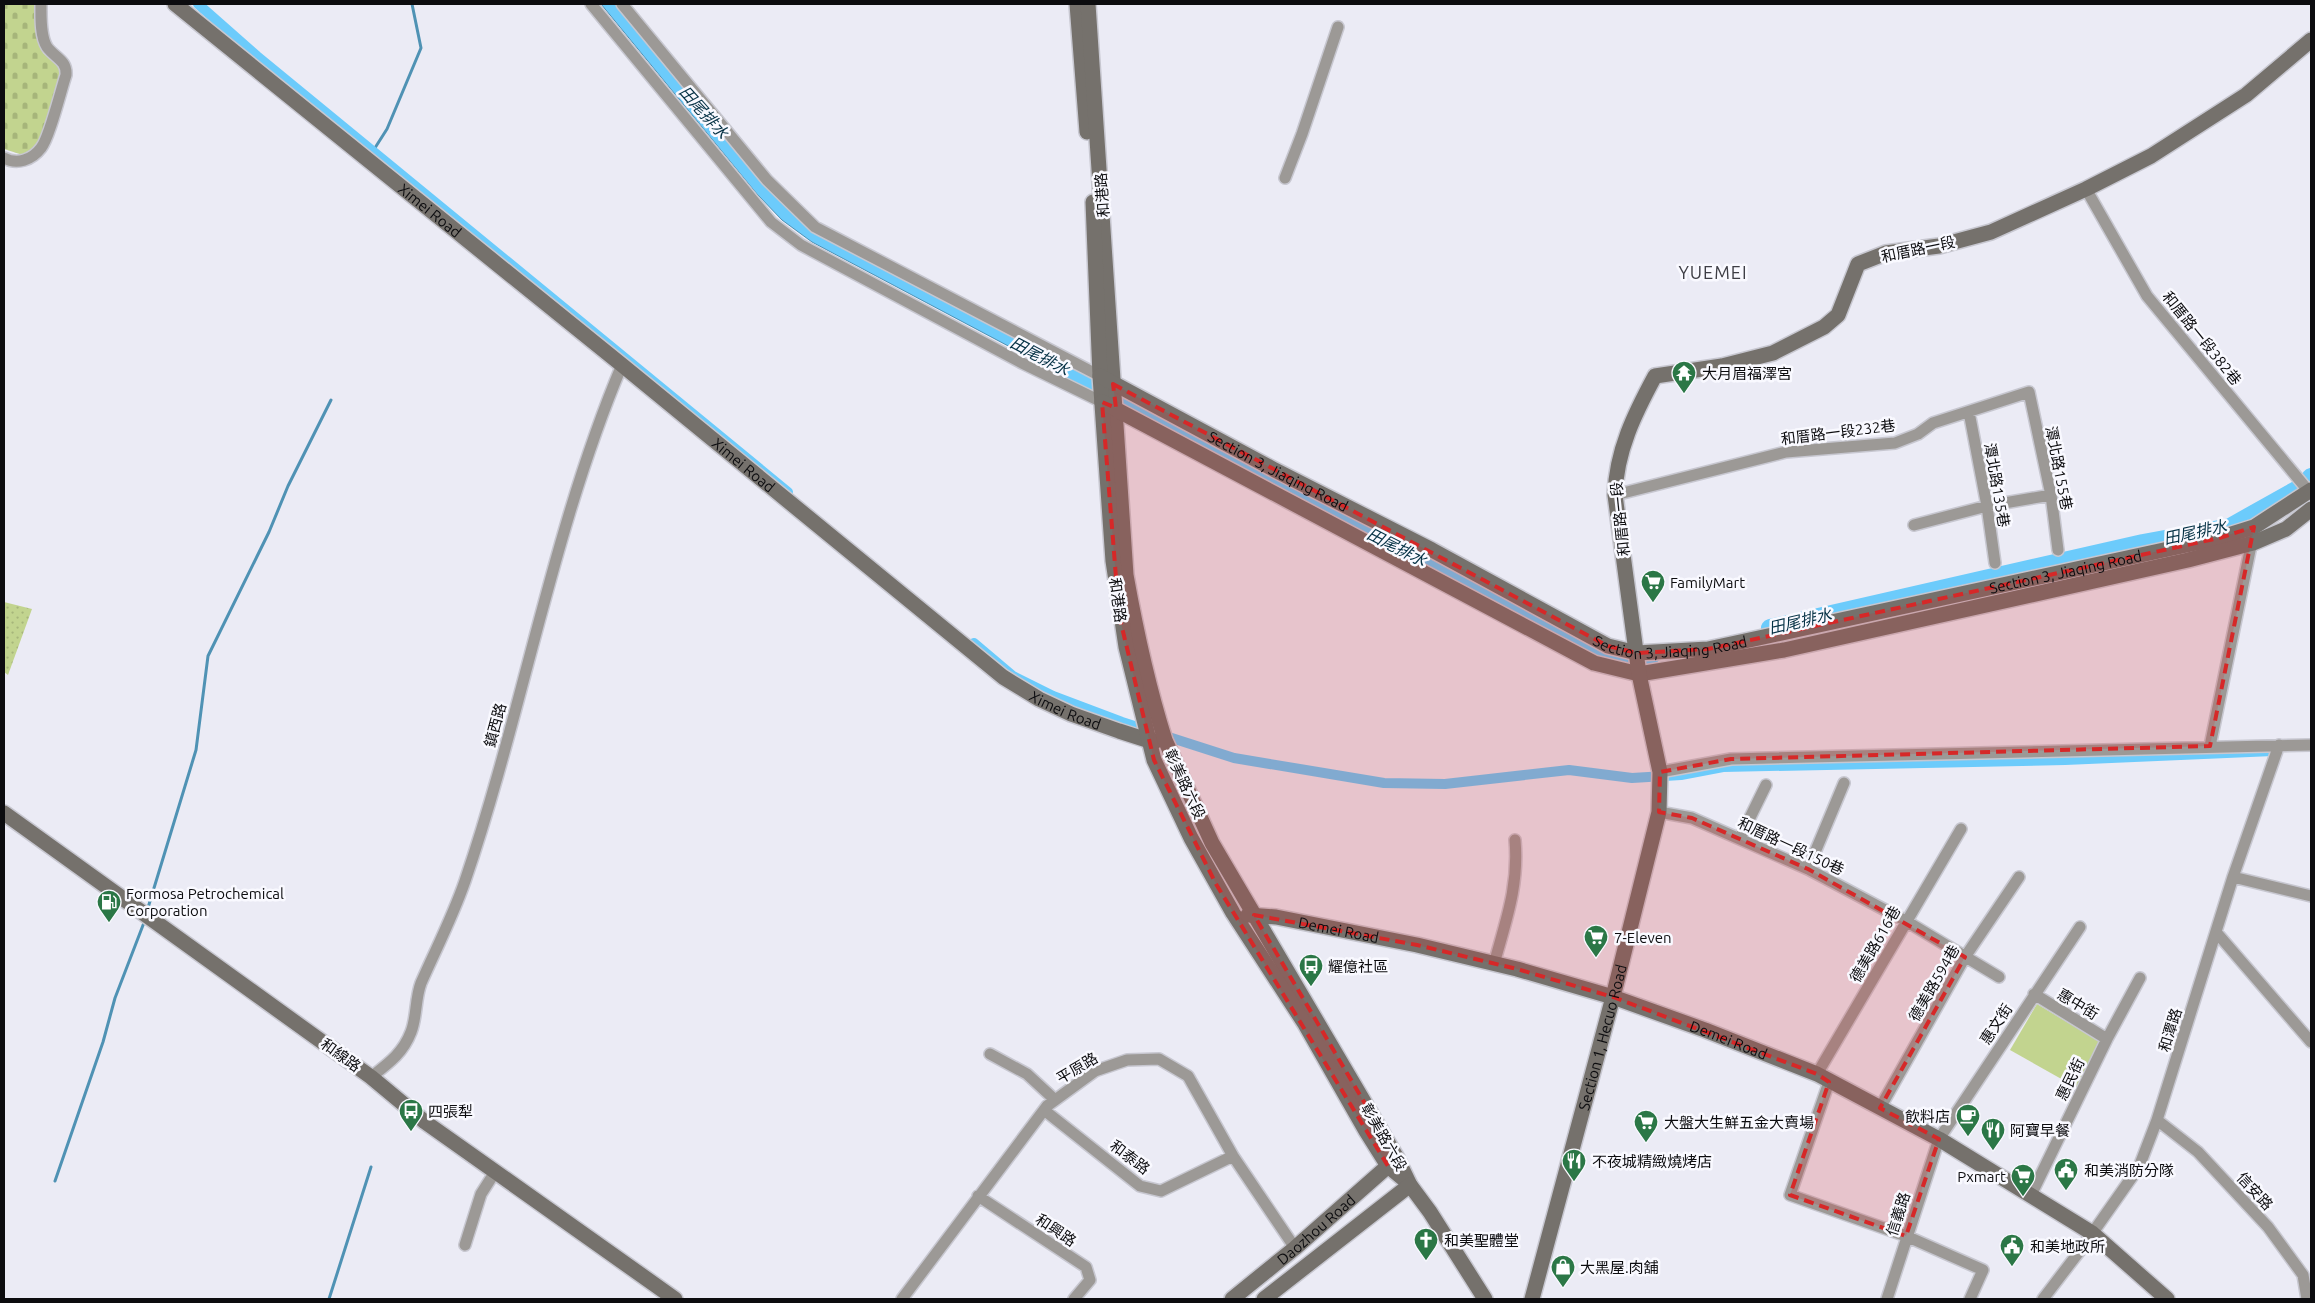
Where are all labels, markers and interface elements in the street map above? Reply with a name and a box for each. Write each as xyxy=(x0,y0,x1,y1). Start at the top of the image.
water label: 田尾排水 xyxy=(676,82,733,143)
street label: 和港路 xyxy=(1092,172,1112,218)
street label: Ximei Road xyxy=(395,180,465,241)
street label: 和厝路一段 xyxy=(1880,233,1956,265)
district label: YUEMEI xyxy=(1678,262,1748,282)
street label: 和厝路一段382巷 xyxy=(2159,288,2245,388)
water label: 田尾排水 xyxy=(1008,333,1073,379)
temple icon: 大月眉福澤宮 xyxy=(1671,360,1697,394)
place label: 大月眉福澤宮 xyxy=(1702,365,1792,382)
street label: 和厝路一段232巷 xyxy=(1780,417,1896,447)
street label: 潭北路155巷 xyxy=(2043,424,2075,512)
street label: Section 3, Jiaqing Road xyxy=(1205,427,1351,514)
street label: Ximei Road xyxy=(709,434,779,495)
street label: 潭北路135巷 xyxy=(1981,441,2013,529)
street label: 和厝路一段 xyxy=(1608,481,1632,557)
water label: 田尾排水 xyxy=(2162,516,2229,547)
water label: 田尾排水 xyxy=(1364,524,1430,570)
street label: Section 3, Jiaqing Road xyxy=(1988,547,2143,596)
supermarket icon: FamilyMart xyxy=(1640,569,1666,603)
place label: FamilyMart xyxy=(1670,574,1745,591)
street label: 和港路 xyxy=(1106,577,1130,623)
water label: 田尾排水 xyxy=(1767,605,1834,637)
street label: Section 3, Jiaqing Road xyxy=(1591,631,1748,662)
street label: Ximei Road xyxy=(1027,687,1103,732)
street label: 鎮西路 xyxy=(481,701,509,749)
street label: 彰美路六段 xyxy=(1161,746,1209,822)
street label: 和厝路一段150巷 xyxy=(1735,814,1847,878)
place label: Formosa Petrochemical Corporation xyxy=(126,885,284,919)
fuel station icon: Formosa Petrochemical Corporation xyxy=(96,889,122,923)
street label: 德美路616巷 xyxy=(1846,903,1904,985)
street label: Demei Road xyxy=(1297,913,1380,946)
supermarket icon: 7-Eleven xyxy=(1583,924,1609,958)
place label: 7-Eleven xyxy=(1614,929,1672,946)
street label: 德美路594巷 xyxy=(1905,942,1963,1024)
bus stop icon: 耀億社區 xyxy=(1298,953,1324,987)
place label: 耀億社區 xyxy=(1328,958,1388,975)
street label: Section 1, Hecuo Road xyxy=(1575,962,1629,1112)
street label: 惠中街 xyxy=(2054,985,2102,1023)
street label: 惠文街 xyxy=(1977,1000,2015,1048)
street label: 和潭路 xyxy=(2155,1006,2185,1054)
street label: Demei Road xyxy=(1688,1017,1770,1062)
street label: 和線路 xyxy=(318,1035,364,1075)
street label: 平原路 xyxy=(1053,1049,1101,1087)
street label: 惠民街 xyxy=(2052,1055,2088,1103)
bus stop icon: 四張犁 xyxy=(398,1098,424,1132)
street label: 彰美路六段 xyxy=(1358,1100,1410,1174)
place label: 四張犁 xyxy=(428,1103,473,1120)
cafe icon: 飲料店 xyxy=(1955,1103,1981,1137)
place label: 飲料店 xyxy=(1905,1108,1950,1125)
supermarket icon: 大盤大生鮮五金大賣場 xyxy=(1633,1109,1659,1143)
place label: 大盤大生鮮五金大賣場 xyxy=(1664,1114,1814,1131)
restaurant icon: 阿寶早餐 xyxy=(1980,1117,2006,1151)
place label: 阿寶早餐 xyxy=(2010,1122,2070,1139)
street label: 和泰路 xyxy=(1107,1137,1153,1177)
restaurant icon: 不夜城精緻燒烤店 xyxy=(1561,1148,1587,1182)
place label: 不夜城精緻燒烤店 xyxy=(1592,1153,1712,1170)
public building icon: 和美消防分隊 xyxy=(2053,1157,2079,1191)
place label: 和美消防分隊 xyxy=(2084,1162,2174,1179)
supermarket icon: Pxmart xyxy=(2010,1163,2036,1197)
place label: Pxmart xyxy=(1957,1168,2006,1185)
street label: 信安路 xyxy=(2233,1169,2277,1213)
street label: 信義路 xyxy=(1883,1190,1913,1238)
street label: Daozhou Road xyxy=(1273,1191,1358,1268)
street label: 和興路 xyxy=(1033,1210,1079,1250)
church icon: 和美聖體堂 xyxy=(1413,1227,1439,1261)
place label: 和美聖體堂 xyxy=(1444,1232,1519,1249)
public building icon: 和美地政所 xyxy=(1999,1233,2025,1267)
place label: 和美地政所 xyxy=(2030,1238,2105,1255)
shop icon: 大黑屋.肉舖 xyxy=(1550,1254,1576,1288)
place label: 大黑屋.肉舖 xyxy=(1580,1259,1659,1276)

